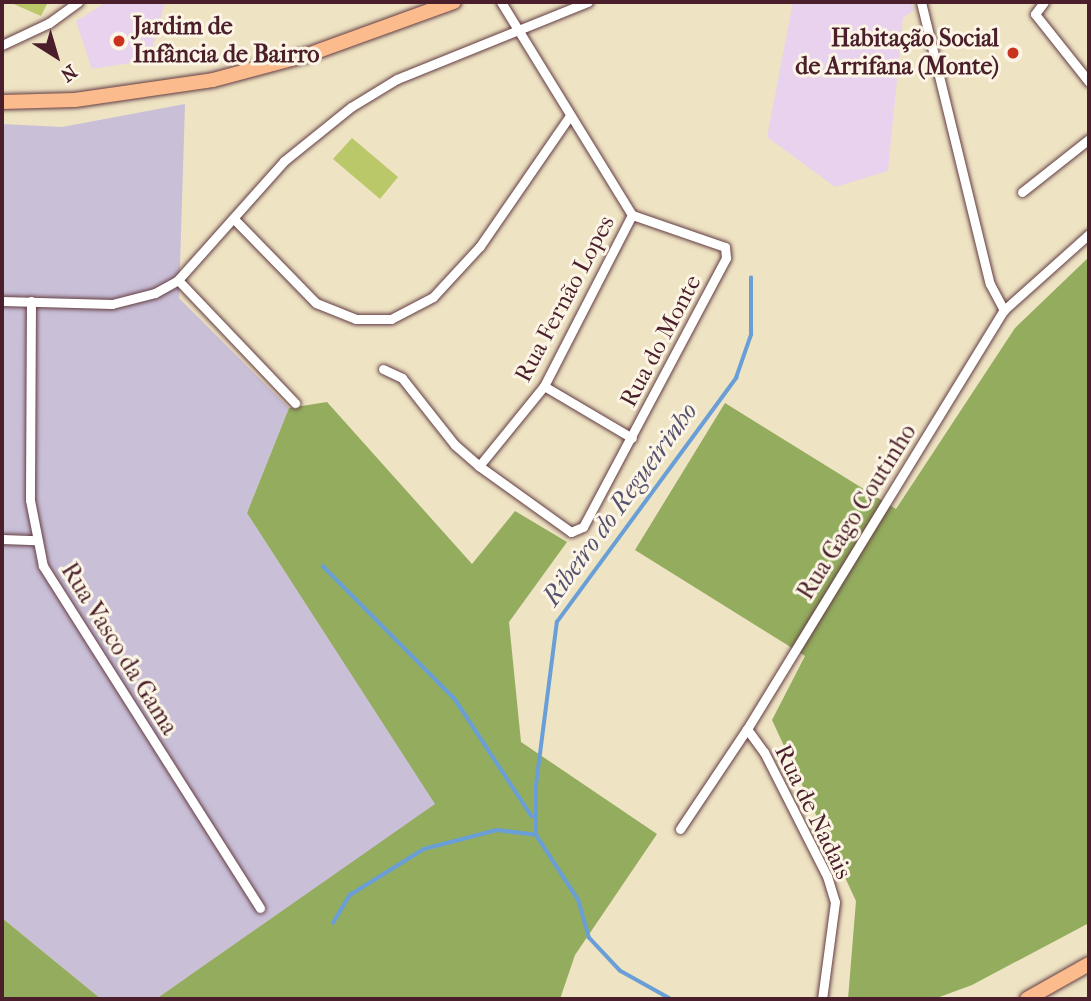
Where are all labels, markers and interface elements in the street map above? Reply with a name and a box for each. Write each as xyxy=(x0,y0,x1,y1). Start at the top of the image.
place label: Jardim de Infância de Bairro xyxy=(133,13,319,69)
north arrow xyxy=(21,21,91,91)
place label: Habitação Social de Arrifana (Monte) xyxy=(795,25,999,81)
marker: Jardim de Infância de Bairro xyxy=(111,33,127,49)
marker: Habitação Social de Arrifana (Monte) xyxy=(1005,45,1021,61)
text: N xyxy=(56,60,81,86)
street label: Rua Fernão Lopes xyxy=(509,211,621,387)
street label: Rua do Monte xyxy=(614,270,708,412)
water label: Ribeiro do Regueirinho xyxy=(536,396,704,612)
street label: Rua Gago Coutinho xyxy=(791,419,923,605)
street label: Rua Vasco da Gama xyxy=(55,558,183,740)
street label: Rua de Nadais xyxy=(768,740,858,884)

